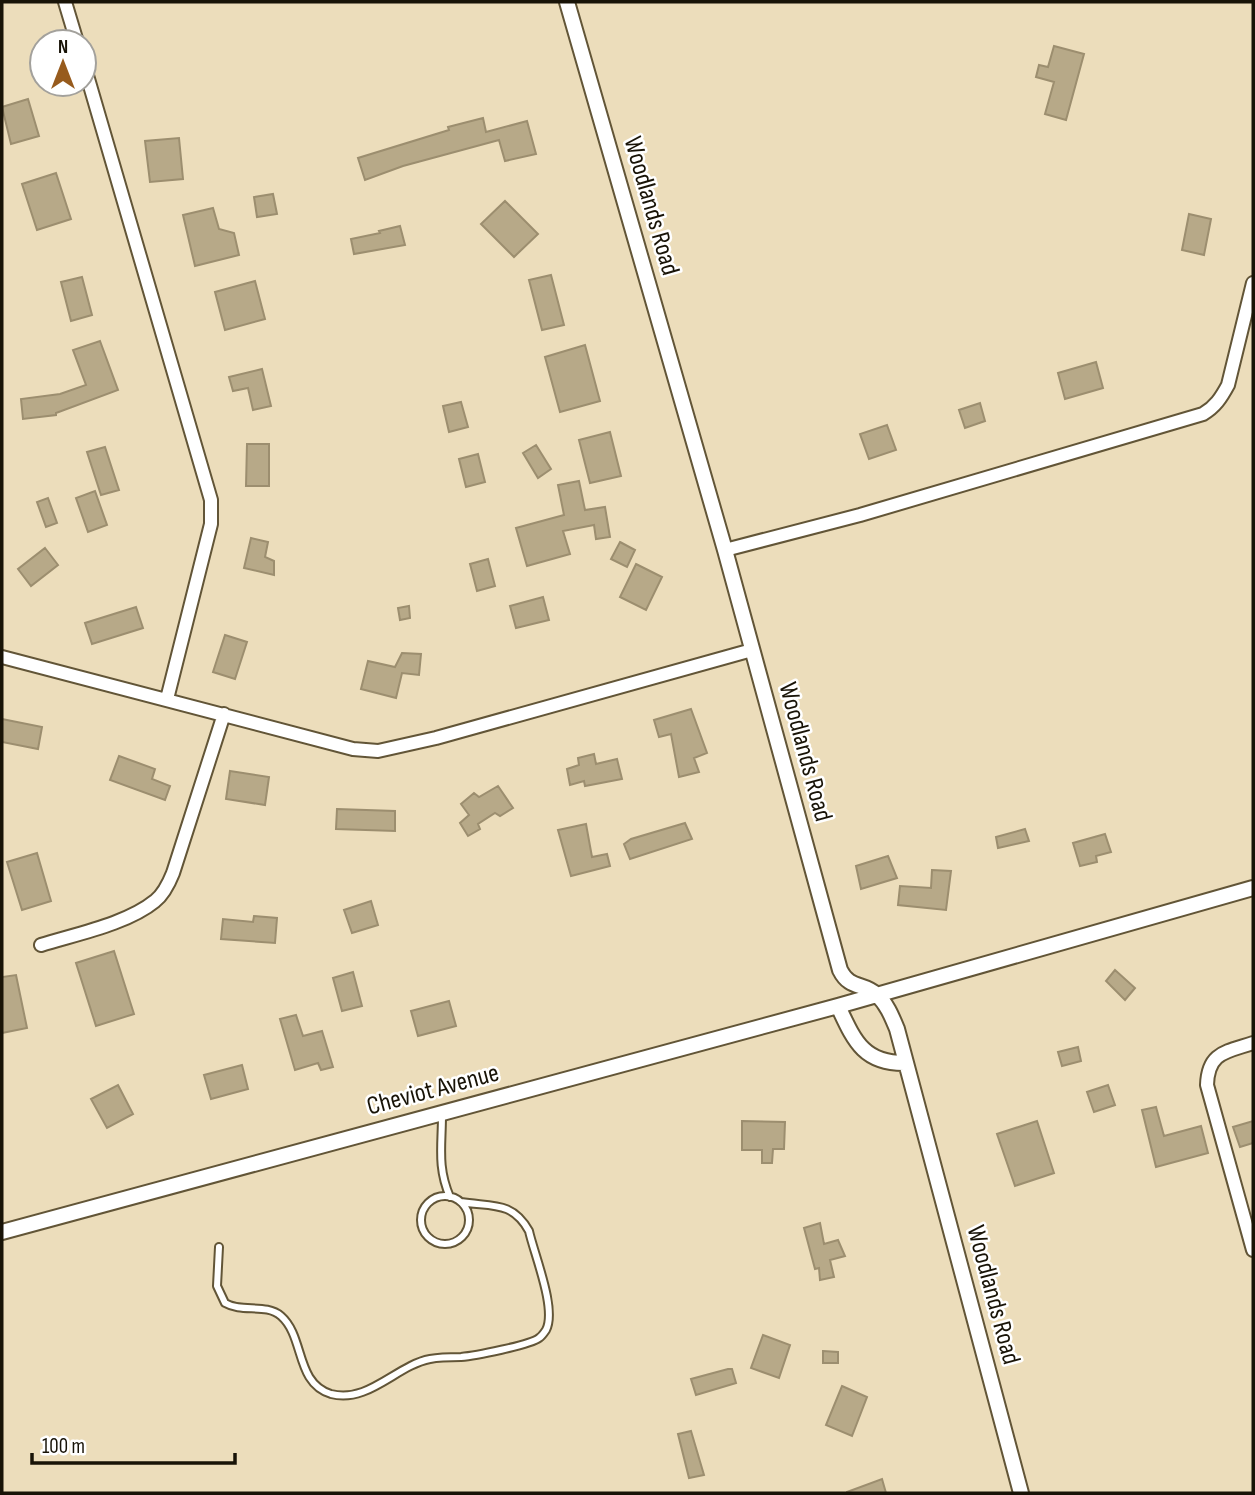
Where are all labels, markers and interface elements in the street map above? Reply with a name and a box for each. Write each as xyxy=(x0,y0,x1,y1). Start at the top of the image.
north arrow xyxy=(28,28,98,98)
text: N xyxy=(58,36,68,59)
street label: Woodlands Road xyxy=(616,133,686,279)
street label: Woodlands Road xyxy=(772,679,838,825)
street label: Cheviot Avenue xyxy=(364,1058,502,1122)
street label: Woodlands Road xyxy=(960,1222,1026,1368)
scale bar xyxy=(32,1422,234,1466)
text: 100 m xyxy=(42,1434,85,1459)

